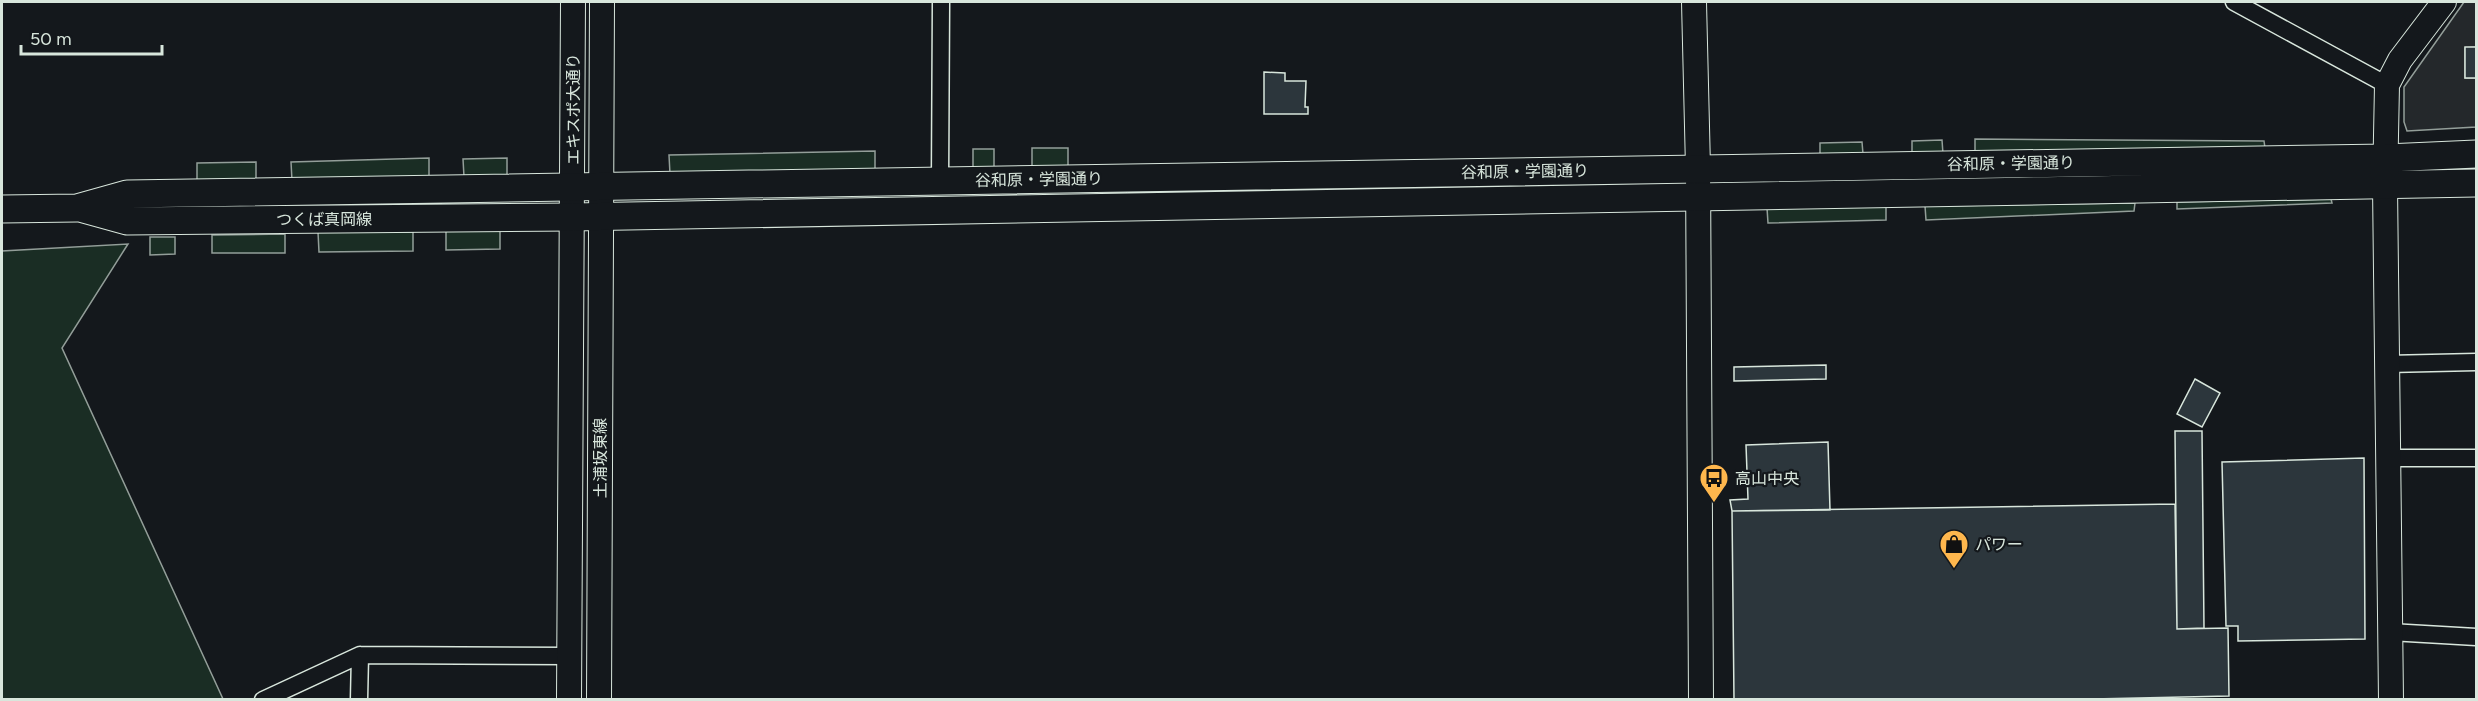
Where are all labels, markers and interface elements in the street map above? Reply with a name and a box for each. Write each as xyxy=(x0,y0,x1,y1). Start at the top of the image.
scale bar xyxy=(21,18,162,56)
text: 50 m xyxy=(30,28,72,50)
street label: エキスポ大通り xyxy=(564,53,583,165)
street label: 谷和原・学園通り xyxy=(1947,153,2075,174)
street label: 谷和原・学園通り xyxy=(1461,161,1589,182)
street label: 谷和原・学園通り xyxy=(975,169,1103,190)
street label: つくば真岡線 xyxy=(276,210,372,229)
street label: 土浦坂東線 xyxy=(591,418,610,498)
bus stop icon: 高山中央 xyxy=(1698,462,1730,504)
place label: 高山中央 xyxy=(1735,469,1799,488)
shop icon: パワー xyxy=(1938,528,1970,570)
place label: パワー xyxy=(1975,535,2023,554)

